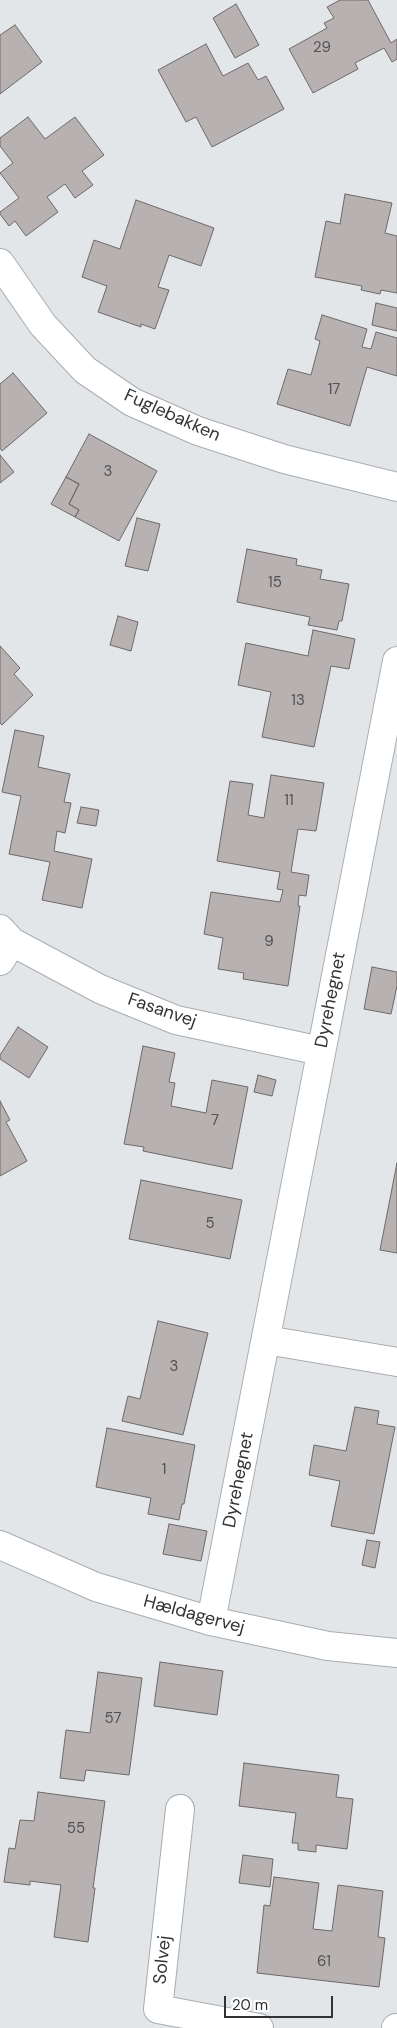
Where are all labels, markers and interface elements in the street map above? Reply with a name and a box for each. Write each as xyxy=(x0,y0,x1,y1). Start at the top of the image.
house number: 29 xyxy=(313,39,331,57)
house number: 17 xyxy=(328,381,340,399)
street label: Fuglebakken xyxy=(120,385,224,447)
house number: 3 xyxy=(104,463,112,481)
house number: 15 xyxy=(268,574,282,592)
house number: 13 xyxy=(291,692,305,710)
house number: 11 xyxy=(284,792,294,810)
house number: 9 xyxy=(264,933,274,951)
street label: Dyrehegnet xyxy=(311,950,351,1050)
street label: Fasanvej xyxy=(125,989,199,1033)
house number: 7 xyxy=(211,1112,219,1130)
house number: 5 xyxy=(205,1215,215,1233)
house number: 3 xyxy=(170,1358,178,1376)
street label: Dyrehegnet xyxy=(219,1430,259,1530)
house number: 1 xyxy=(162,1461,166,1479)
street label: Hældagervej xyxy=(141,1591,247,1639)
house number: 57 xyxy=(105,1710,121,1728)
house number: 55 xyxy=(67,1820,85,1838)
street label: Solvej xyxy=(150,1935,176,1985)
house number: 61 xyxy=(317,1953,331,1971)
scale bar xyxy=(227,1986,336,2018)
text: 20 m xyxy=(232,1995,268,2015)

